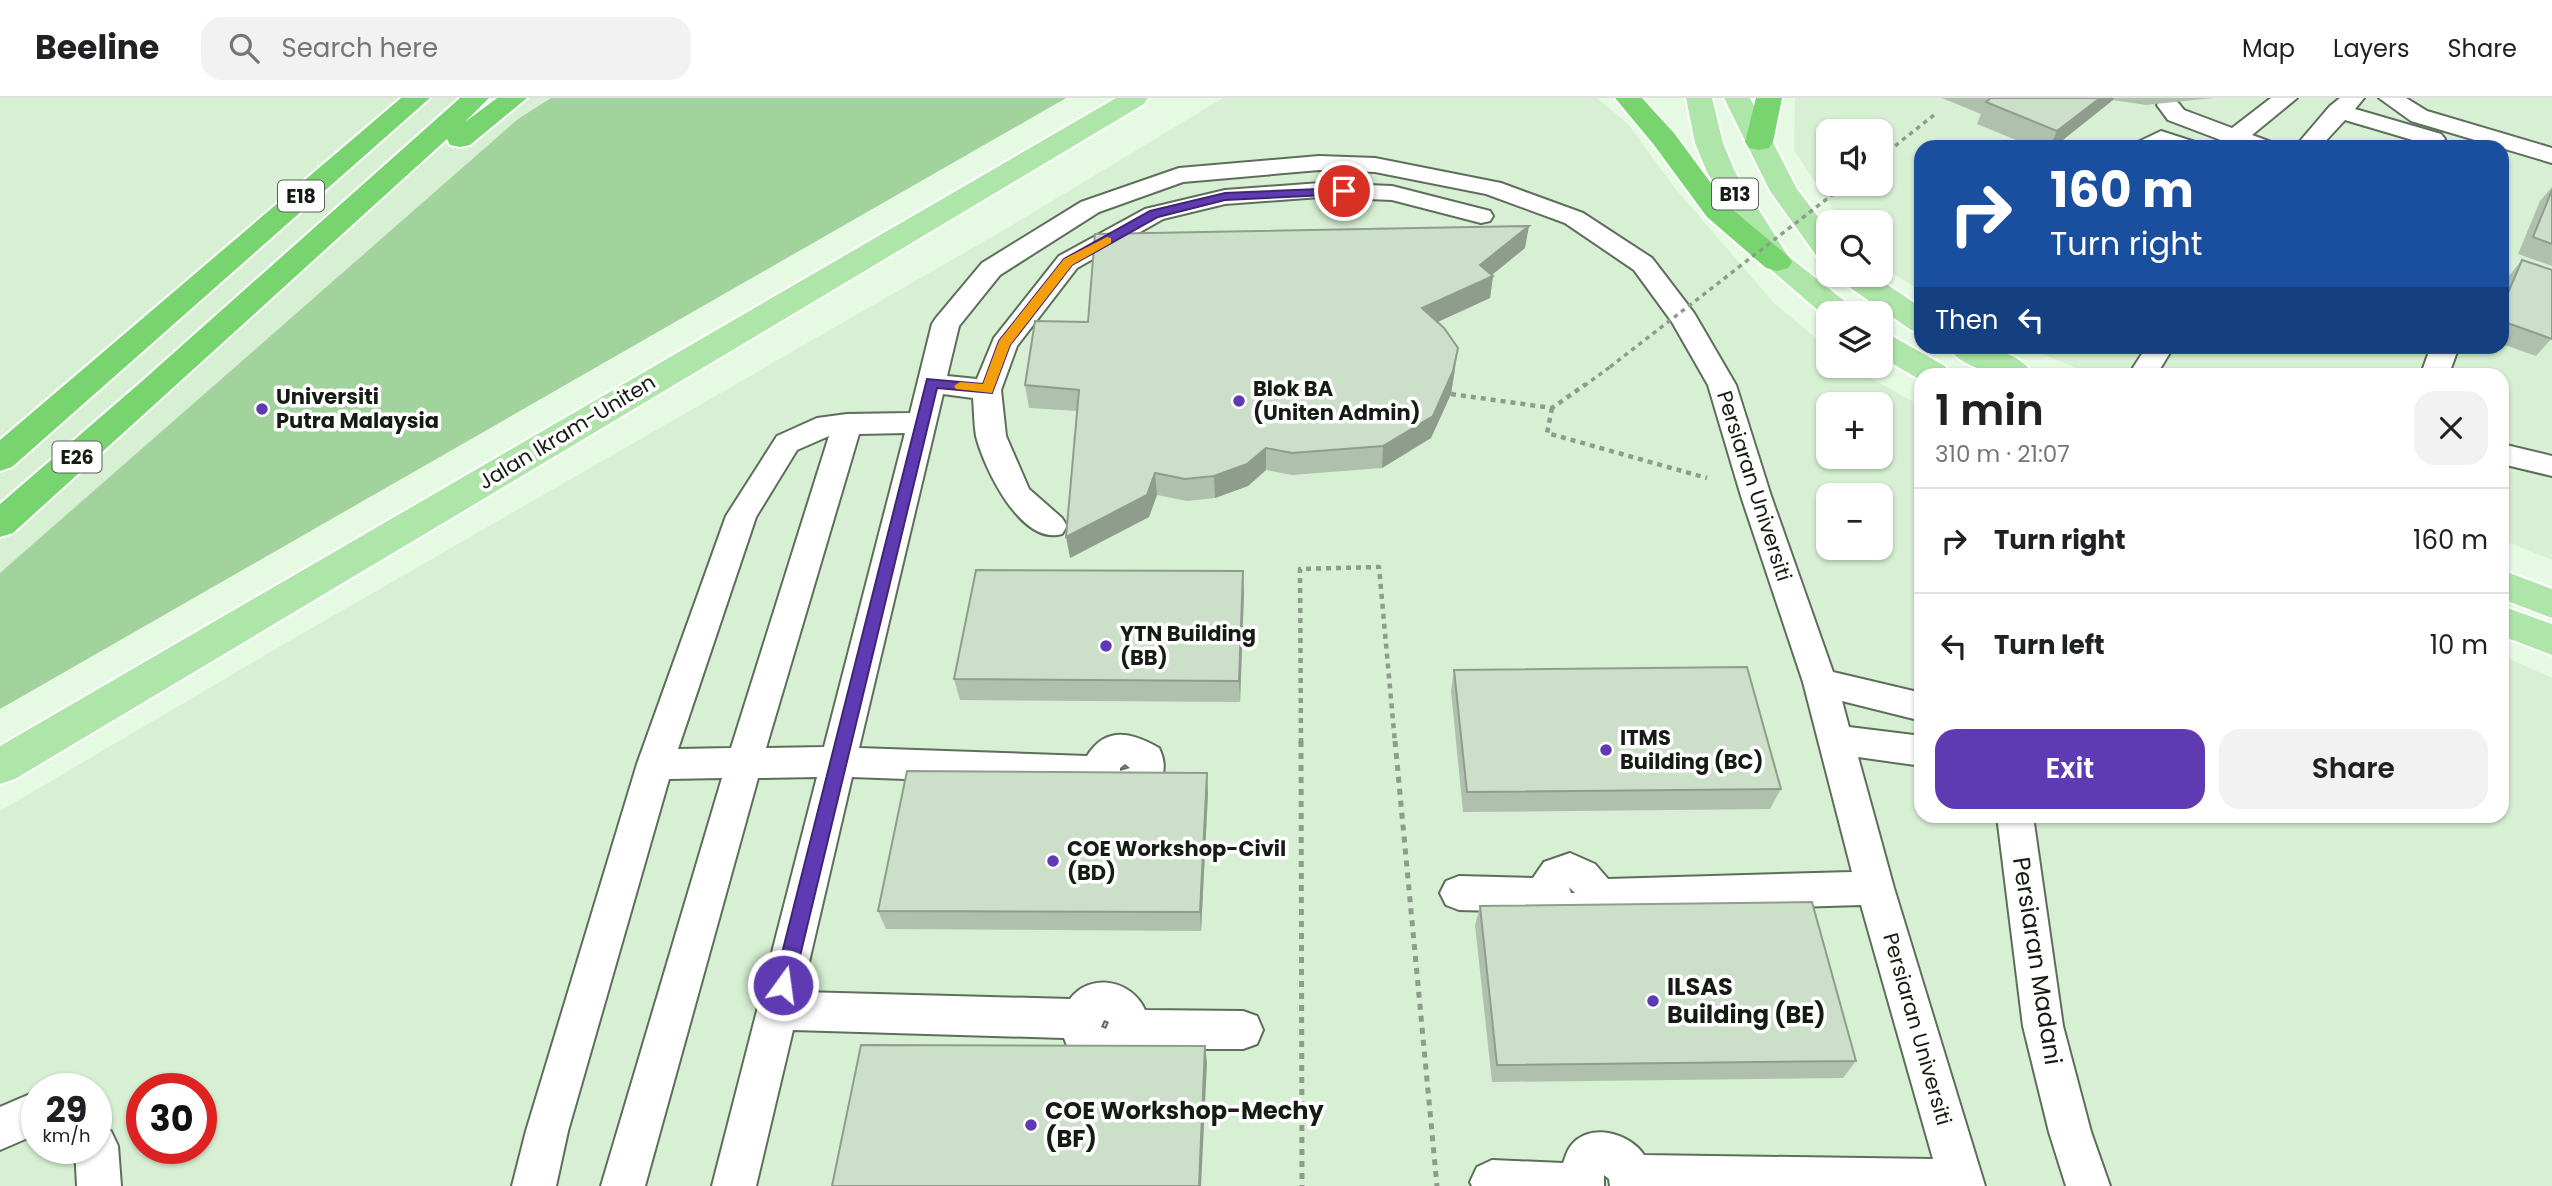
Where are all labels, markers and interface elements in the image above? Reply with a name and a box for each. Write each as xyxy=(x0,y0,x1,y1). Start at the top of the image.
search box xyxy=(201,17,691,80)
text: Beeline xyxy=(35,24,159,71)
icon: search xyxy=(225,29,263,67)
text: Search here xyxy=(281,30,438,66)
text: Map xyxy=(2242,32,2295,65)
text: Layers xyxy=(2333,32,2409,65)
text: Share xyxy=(2447,32,2517,65)
map controls xyxy=(1816,119,1893,560)
button: sound xyxy=(1816,119,1893,196)
text: 160 m xyxy=(2050,156,2194,224)
pin xyxy=(1314,161,1374,221)
icon: right xyxy=(1935,168,2026,259)
icon: arrive xyxy=(1325,172,1363,210)
road number: B13 xyxy=(1712,178,1758,209)
road number: E18 xyxy=(278,180,324,212)
button: search xyxy=(1816,210,1893,287)
text: Turn right xyxy=(2050,221,2202,266)
button: layers xyxy=(1816,301,1893,378)
icon: left xyxy=(2012,301,2050,339)
text: Then xyxy=(1935,302,1998,338)
street label: Jalan Ikram-Uniten xyxy=(473,367,661,496)
place label: Blok BA (Uniten Admin) xyxy=(1253,374,1421,427)
text: 1 min xyxy=(1935,381,2044,440)
place label: Universiti Putra Malaysia xyxy=(276,382,439,435)
street label: Persiaran Universiti xyxy=(1710,387,1799,585)
button: close xyxy=(2414,391,2488,465)
button: + xyxy=(1816,392,1893,469)
marker: Blok BA (Uniten Admin) xyxy=(1231,393,1247,409)
marker: Universiti Putra Malaysia xyxy=(254,401,270,417)
text: 310 m · 21:07 xyxy=(1935,438,2070,470)
road number: E26 xyxy=(52,442,102,472)
button: − xyxy=(1816,483,1893,560)
icon: right xyxy=(1935,522,1973,560)
text: Turn right xyxy=(1994,522,2126,558)
text: 160 m xyxy=(2413,522,2488,558)
place label: YTN Building (BB) xyxy=(1120,619,1256,672)
icon: left xyxy=(1935,627,1973,665)
text: Turn left xyxy=(1994,627,2105,663)
text: 10 m xyxy=(2430,627,2488,663)
marker: YTN Building (BB) xyxy=(1098,638,1114,654)
place label: ITMS Building (BC) xyxy=(1620,723,1764,776)
button: Exit xyxy=(1935,729,2205,809)
button: Share xyxy=(2219,729,2488,809)
marker: ITMS Building (BC) xyxy=(1598,742,1614,758)
place label: COE Workshop-Civil (BD) xyxy=(1067,834,1286,887)
marker: COE Workshop-Civil (BD) xyxy=(1045,853,1061,869)
street label: Persiaran Madani xyxy=(2005,855,2070,1067)
street label: Persiaran Universiti xyxy=(1876,929,1959,1128)
position arrow xyxy=(746,948,820,1022)
place label: ILSAS Building (BE) xyxy=(1667,970,1826,1031)
marker: ILSAS Building (BE) xyxy=(1645,993,1661,1009)
speed limit sign: 30 xyxy=(126,1073,217,1164)
text: 29 xyxy=(46,1085,87,1134)
place label: COE Workshop-Mechy (BF) xyxy=(1045,1094,1324,1155)
marker: COE Workshop-Mechy (BF) xyxy=(1023,1117,1039,1133)
text: km/h xyxy=(43,1123,90,1148)

